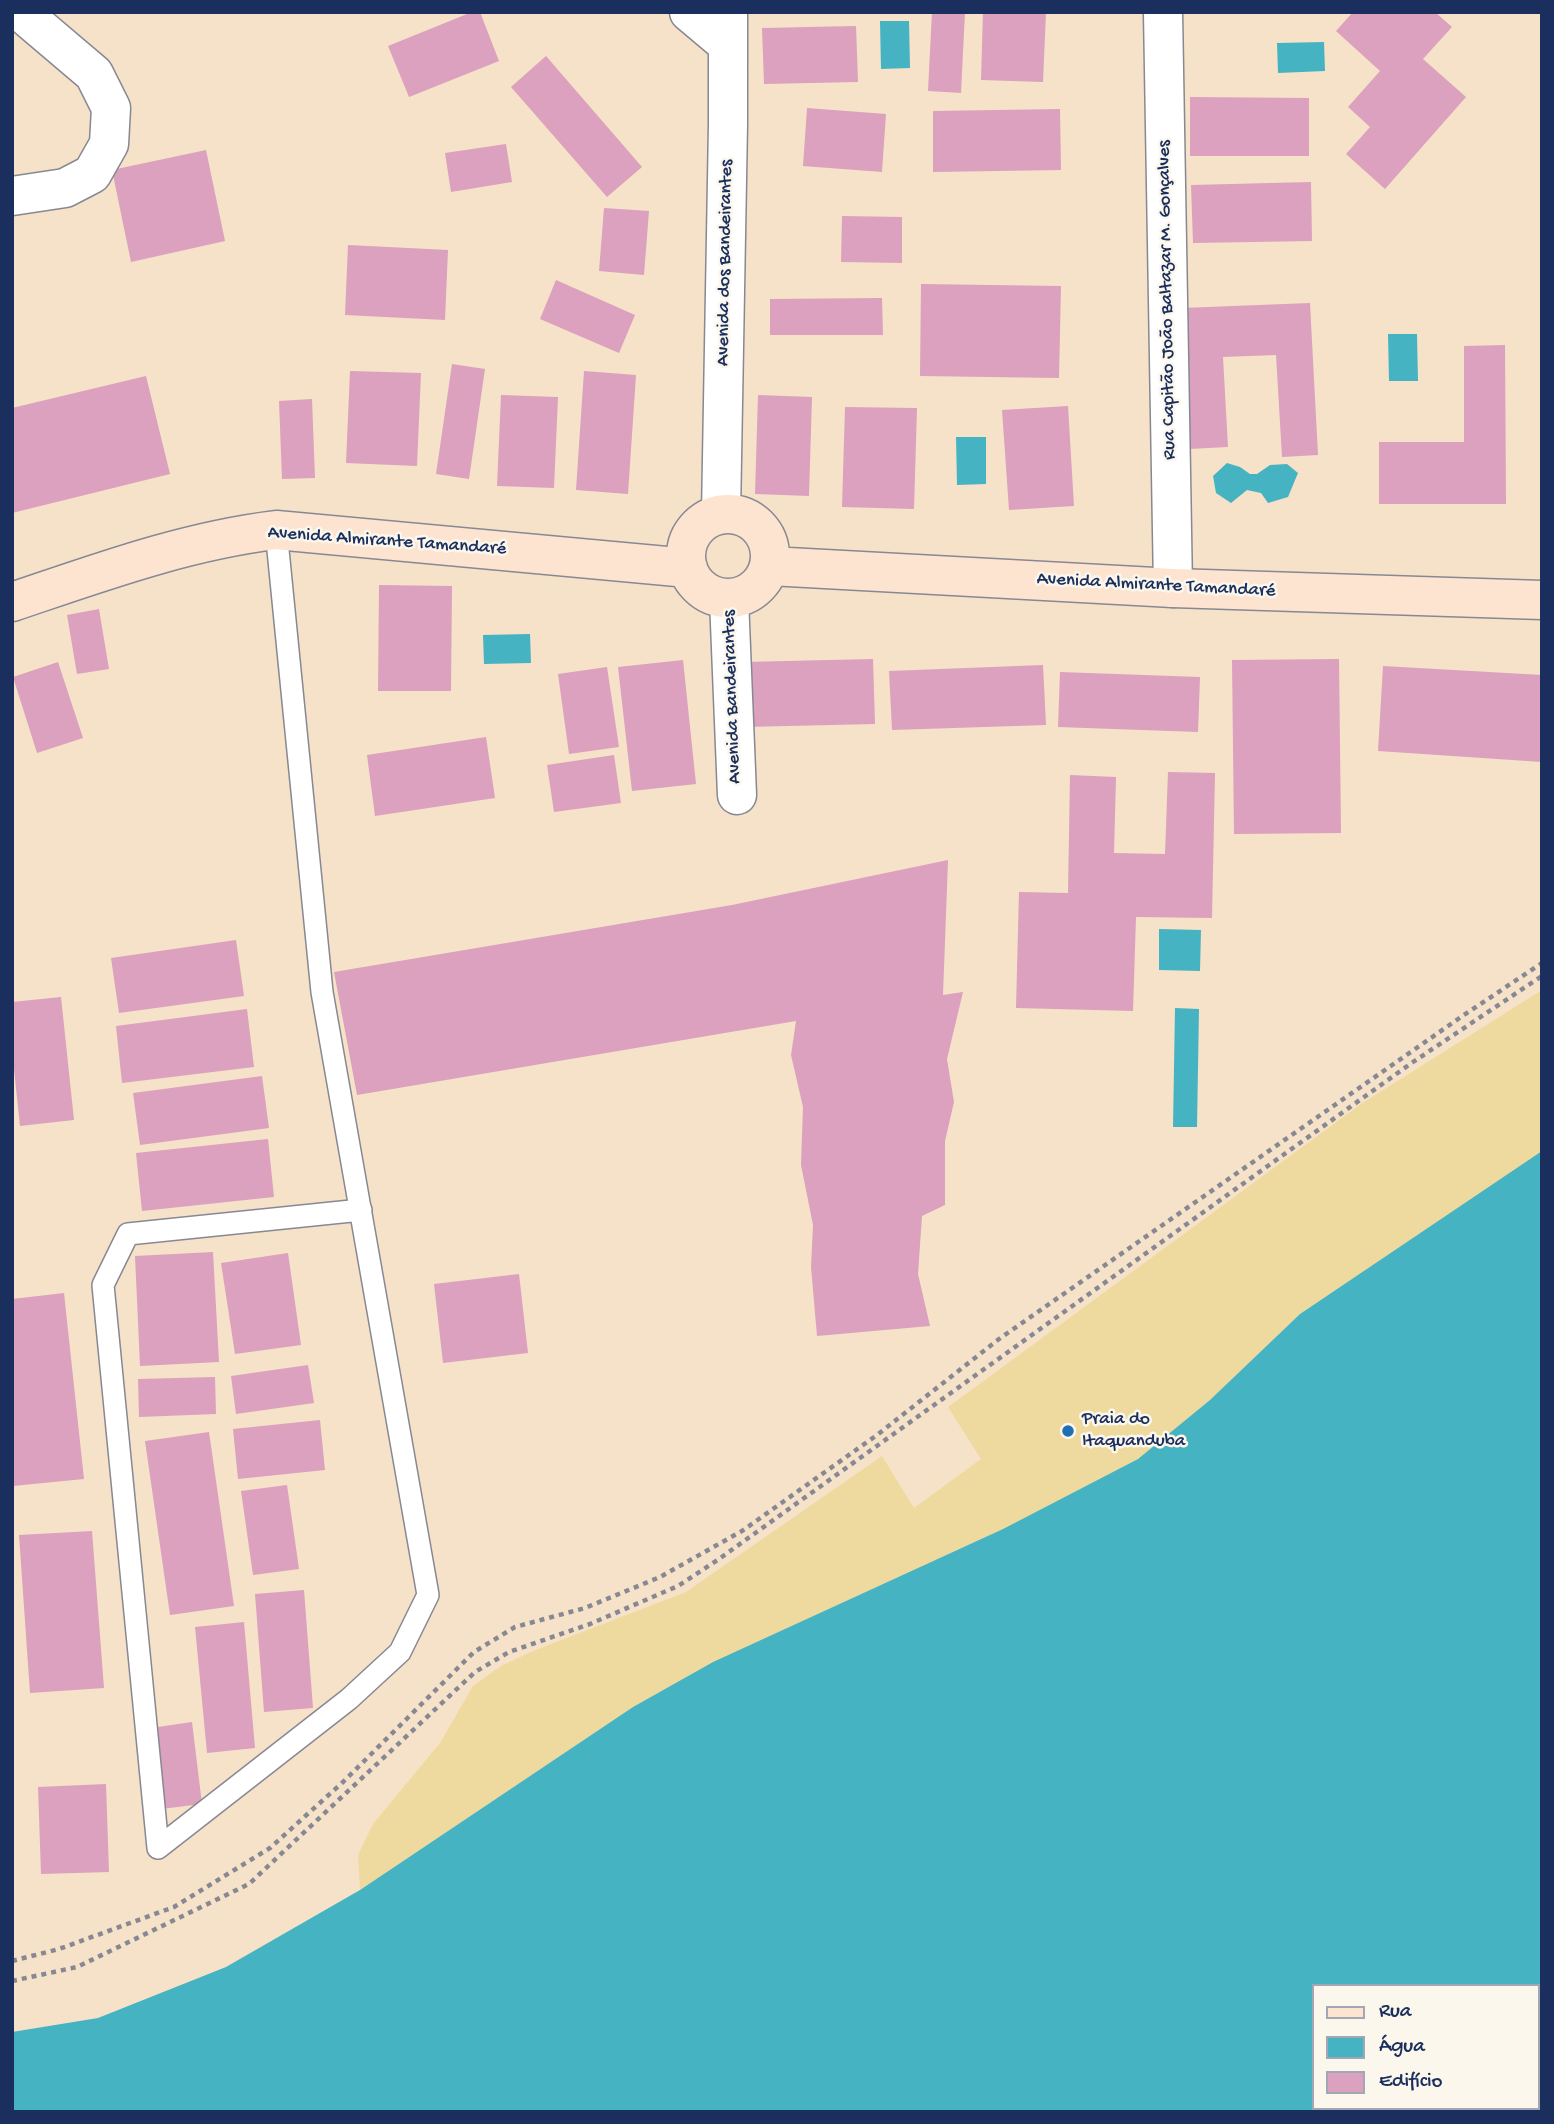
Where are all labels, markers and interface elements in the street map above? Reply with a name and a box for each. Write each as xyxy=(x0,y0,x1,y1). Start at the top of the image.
street label: Rua Capitão João Baltazar M. Gonçalves xyxy=(1154,140,1182,460)
street label: Avenida dos Bandeirantes xyxy=(713,160,739,366)
street label: Avenida Almirante Tamandaré xyxy=(267,522,507,562)
street label: Avenida Almirante Tamandaré xyxy=(1036,568,1276,604)
street label: Avenida Bandeirantes xyxy=(719,610,747,784)
place label: Praia do Itaquanduba xyxy=(1082,1409,1185,1453)
marker: Praia do Itaquanduba xyxy=(1060,1423,1076,1439)
legend xyxy=(1312,1984,1540,2110)
text: Rua xyxy=(1379,2000,1412,2025)
text: Água xyxy=(1379,2035,1425,2060)
text: Edifício xyxy=(1379,2070,1443,2095)

